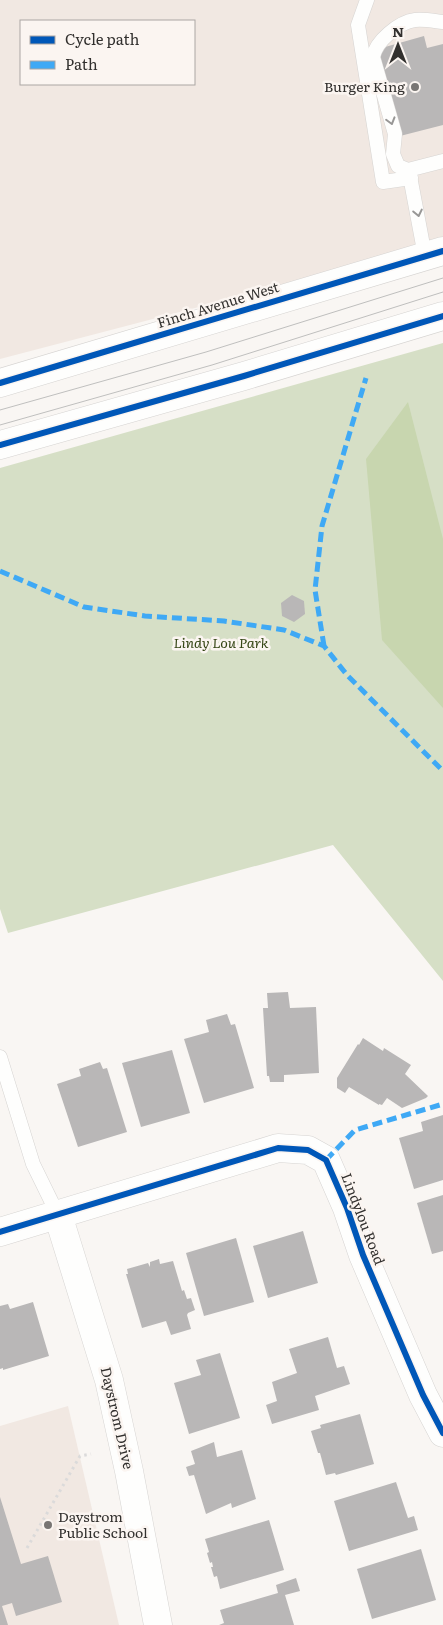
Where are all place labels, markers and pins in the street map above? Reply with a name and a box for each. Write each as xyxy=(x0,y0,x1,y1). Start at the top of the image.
place label: Burger King xyxy=(324,76,405,96)
marker: Burger King xyxy=(409,81,421,93)
place label: Daystrom Public School xyxy=(58,1506,148,1542)
marker: Daystrom Public School xyxy=(42,1519,54,1531)

